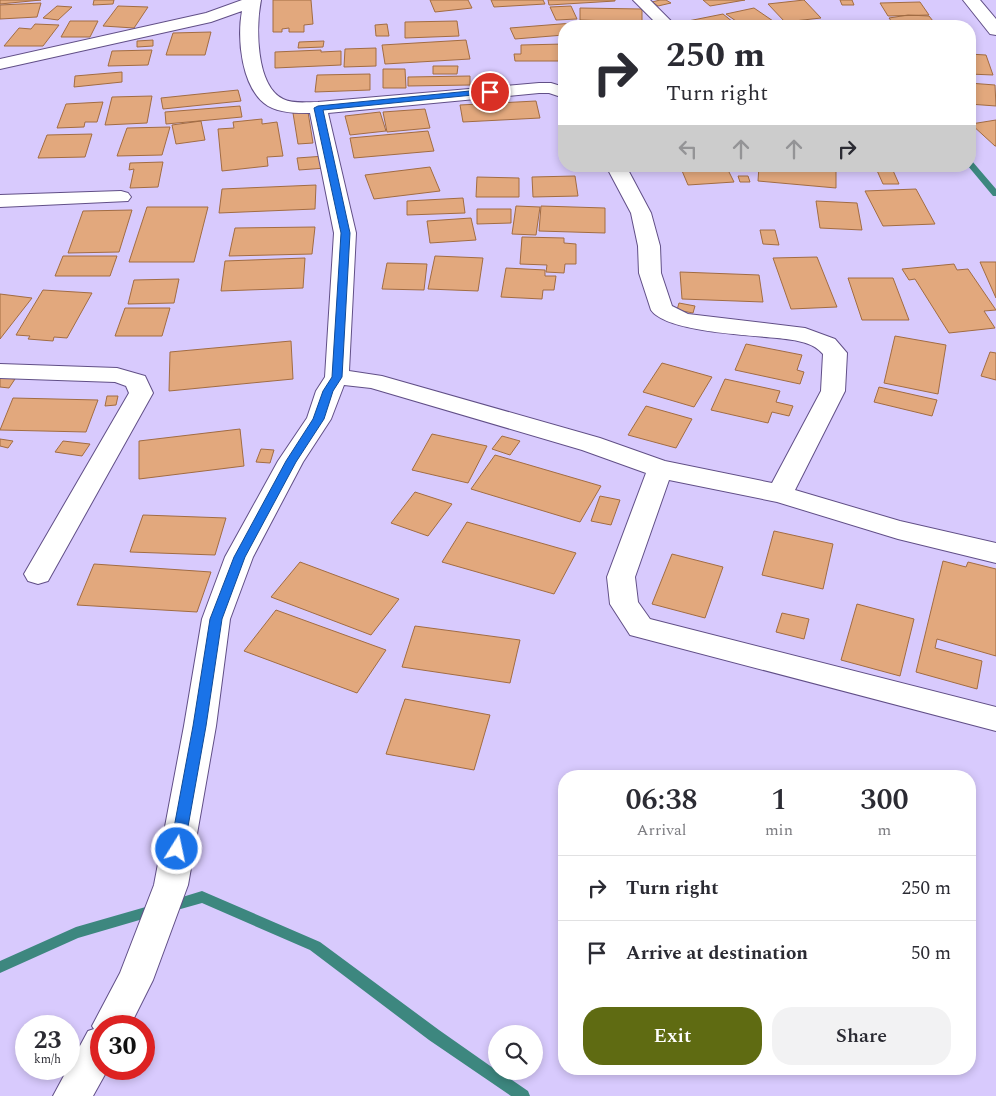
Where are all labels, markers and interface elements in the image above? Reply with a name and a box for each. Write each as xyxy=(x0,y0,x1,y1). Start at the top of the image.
text: 250 m xyxy=(666,29,765,82)
icon: right xyxy=(583,40,648,105)
pin xyxy=(469,71,511,113)
text: Turn right xyxy=(666,77,768,110)
icon: arrive xyxy=(476,78,504,106)
icon: left xyxy=(674,135,702,163)
icon: ahead xyxy=(727,135,755,163)
icon: ahead xyxy=(780,135,808,163)
icon: right xyxy=(833,135,861,163)
text: 06:38 xyxy=(625,777,698,823)
text: 1 xyxy=(771,777,787,823)
text: 300 xyxy=(860,777,909,823)
text: Arrival xyxy=(637,818,686,842)
text: min xyxy=(765,818,793,842)
text: m xyxy=(878,818,891,842)
position arrow xyxy=(150,822,202,874)
icon: right xyxy=(583,874,611,902)
text: Turn right xyxy=(626,874,719,903)
text: 250 m xyxy=(901,874,951,903)
icon: arrive xyxy=(583,939,611,967)
text: Arrive at destination xyxy=(626,939,808,968)
text: 50 m xyxy=(911,939,951,968)
button: Exit xyxy=(583,1007,762,1065)
button: Share xyxy=(772,1007,951,1065)
speed limit sign: 30 xyxy=(90,1015,155,1080)
text: 23 xyxy=(33,1022,62,1060)
map controls xyxy=(488,1025,543,1080)
button: search xyxy=(488,1025,543,1080)
text: km/h xyxy=(34,1050,61,1069)

